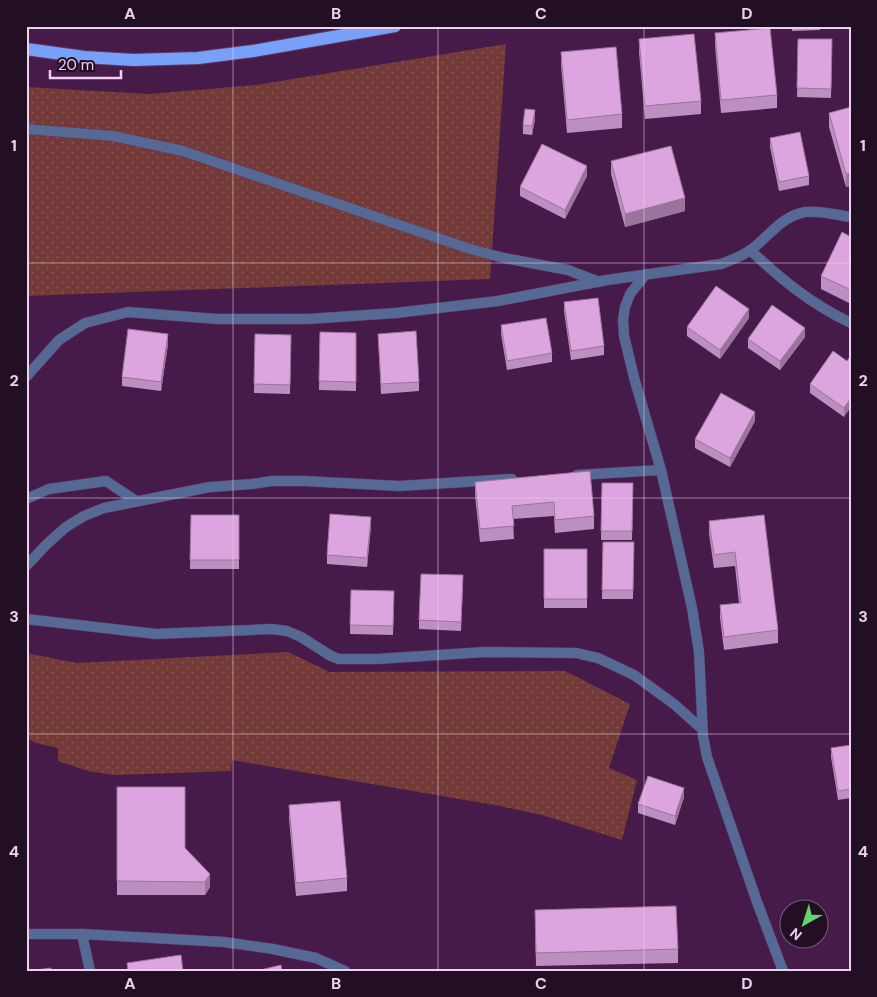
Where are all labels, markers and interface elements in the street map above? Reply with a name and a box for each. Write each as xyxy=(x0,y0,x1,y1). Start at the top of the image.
text: A xyxy=(124,3,136,24)
text: B xyxy=(331,3,341,24)
text: C xyxy=(535,3,547,24)
text: D xyxy=(741,3,753,24)
scale bar xyxy=(50,48,121,80)
text: 20 m xyxy=(58,55,94,75)
text: 1 xyxy=(11,135,17,156)
text: 1 xyxy=(860,135,866,156)
text: 2 xyxy=(9,370,19,391)
text: 2 xyxy=(858,370,868,391)
text: 3 xyxy=(9,606,19,627)
text: 3 xyxy=(858,606,868,627)
text: 4 xyxy=(9,841,19,862)
text: 4 xyxy=(858,841,868,862)
north arrow xyxy=(780,900,830,950)
text: N xyxy=(786,924,805,944)
text: A xyxy=(124,973,136,994)
text: B xyxy=(331,973,341,994)
text: C xyxy=(535,973,547,994)
text: D xyxy=(741,973,753,994)

